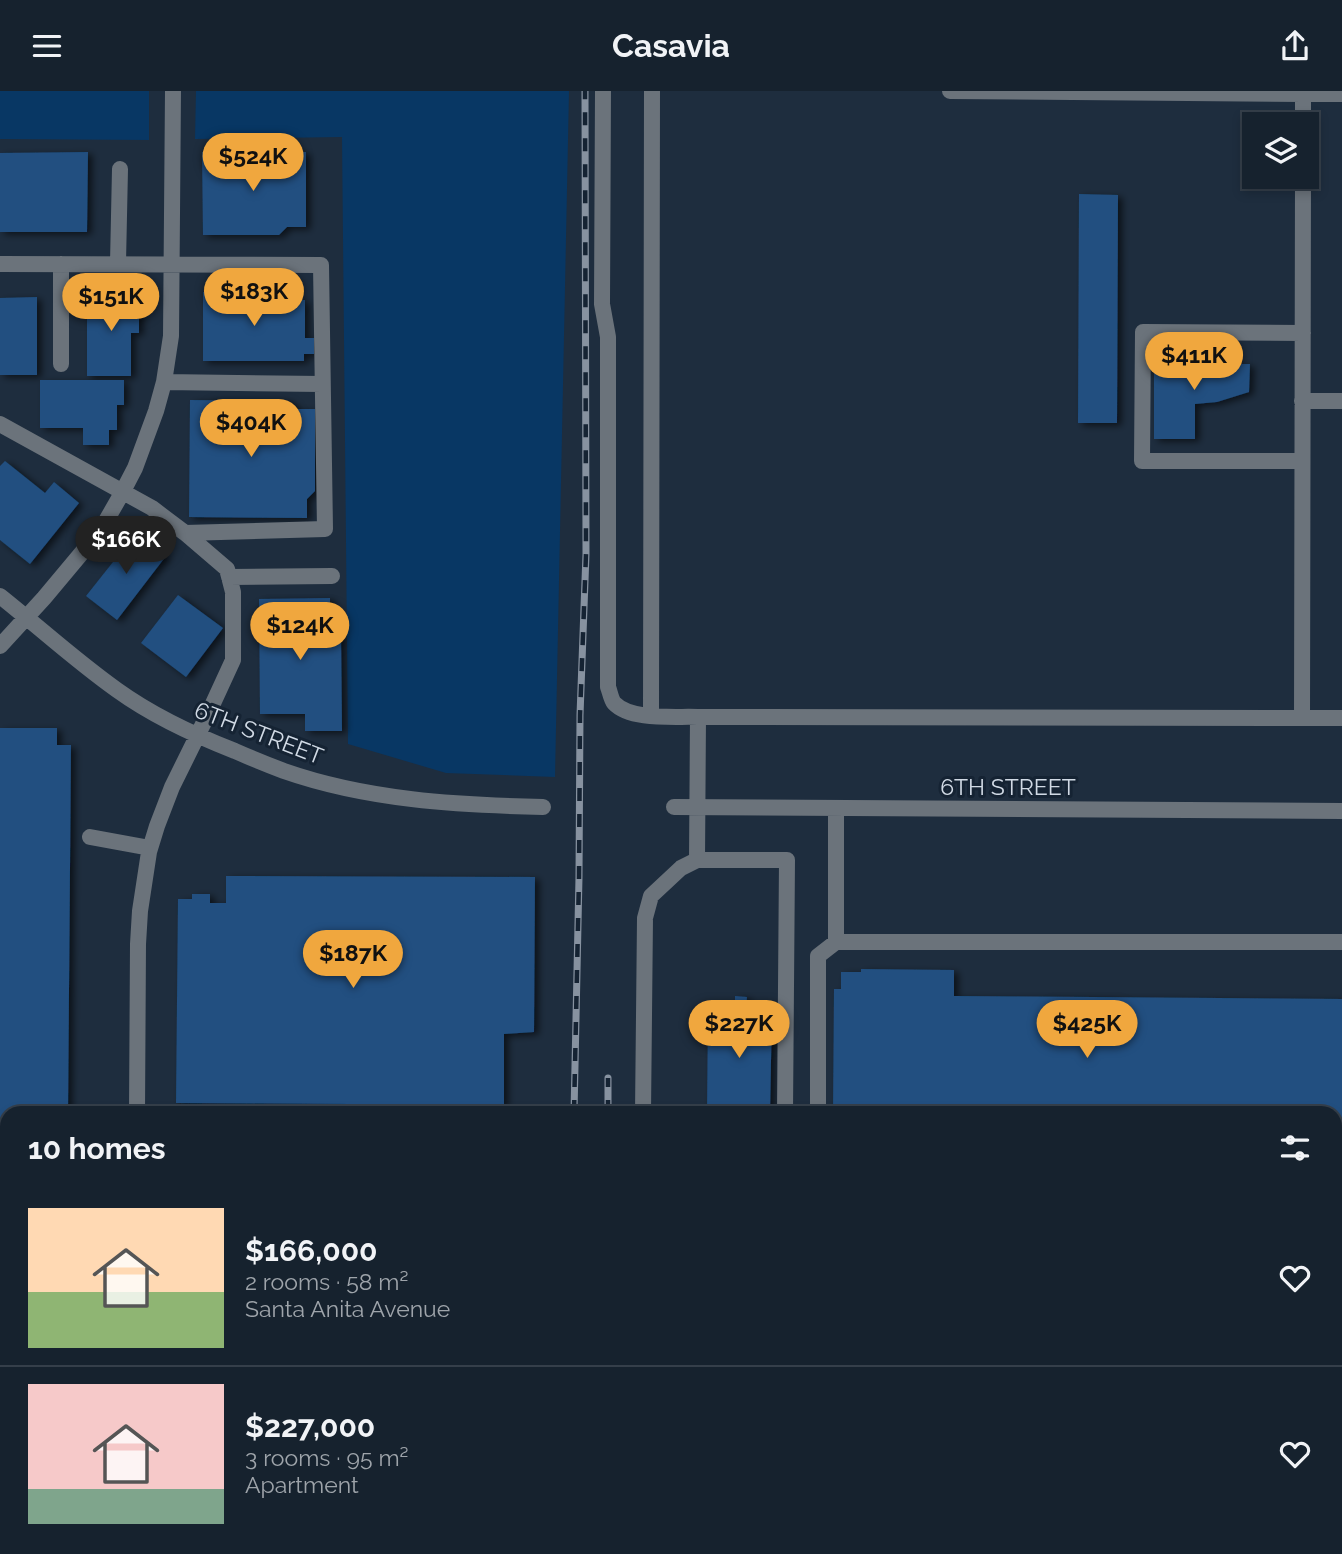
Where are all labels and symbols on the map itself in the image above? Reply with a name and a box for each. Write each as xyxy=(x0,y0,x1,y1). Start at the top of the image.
pin: $524K xyxy=(204,133,302,193)
pin: $183K xyxy=(205,268,303,328)
pin: $151K xyxy=(62,273,160,333)
pin: $411K xyxy=(1145,333,1243,392)
pin: $404K xyxy=(202,399,300,459)
pin: $166K xyxy=(77,517,175,576)
pin: $124K xyxy=(251,603,349,662)
street label: 6TH STREET xyxy=(191,696,327,769)
street label: 6TH STREET xyxy=(940,773,1076,800)
pin: $187K xyxy=(304,930,402,990)
pin: $227K xyxy=(690,1000,788,1060)
pin: $425K xyxy=(1038,1000,1136,1060)

